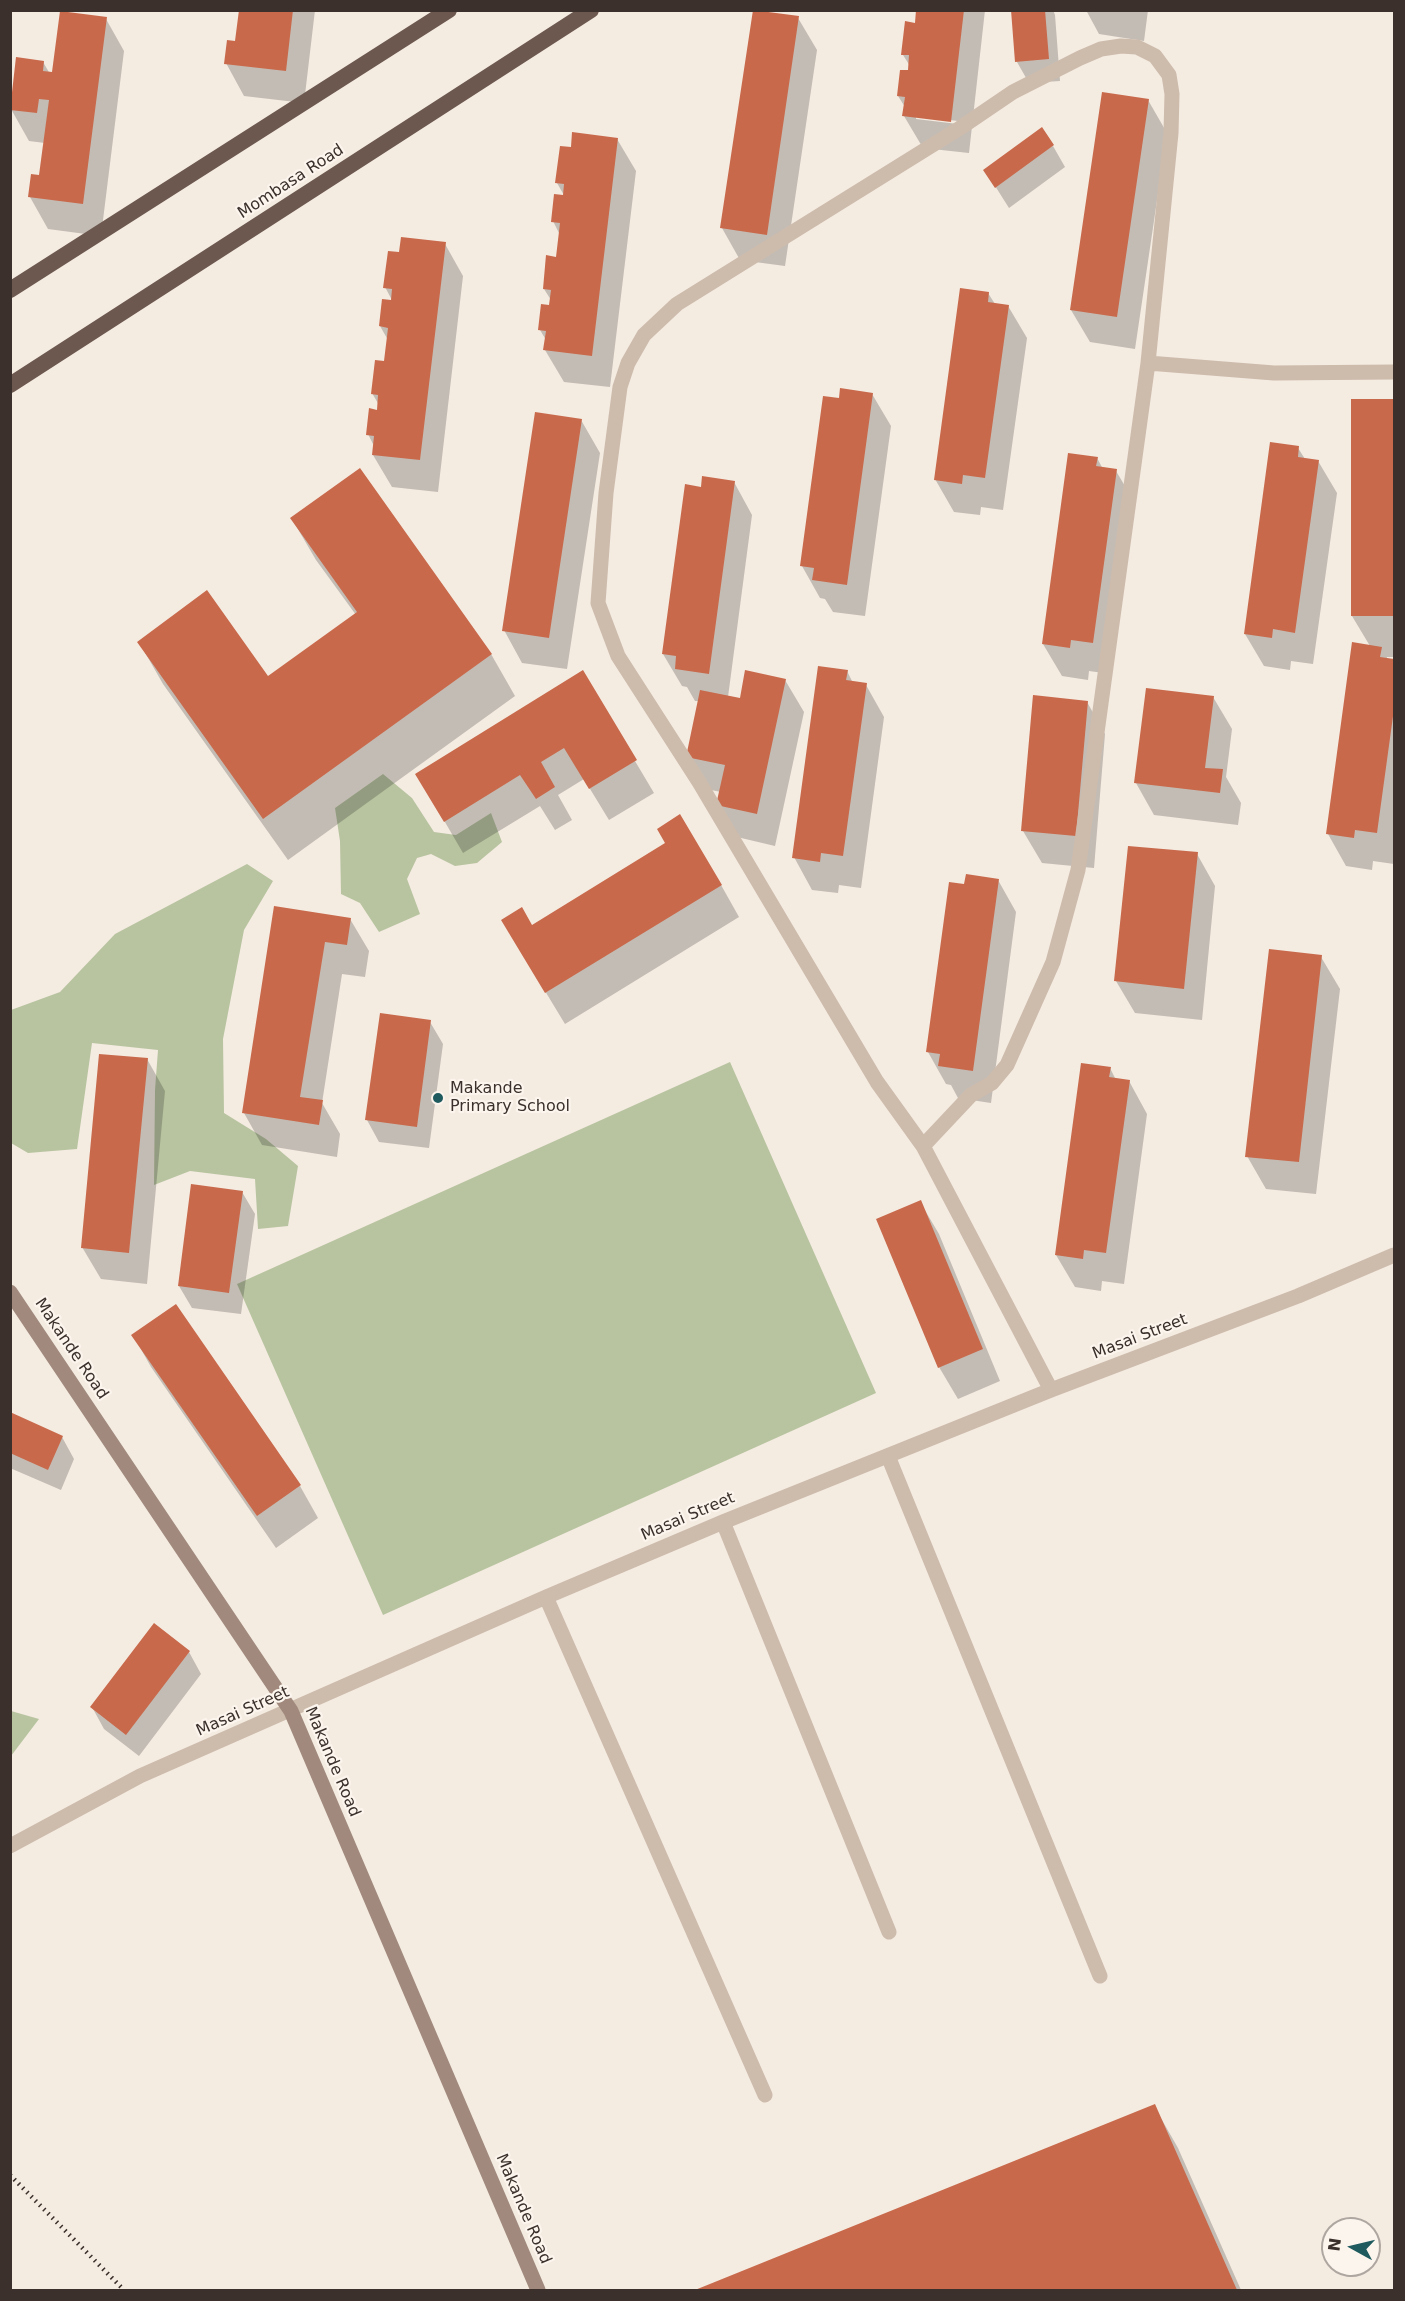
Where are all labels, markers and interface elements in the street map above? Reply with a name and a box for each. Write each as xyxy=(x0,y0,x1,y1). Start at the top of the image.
street label: Mombasa Road xyxy=(234,141,348,223)
place label: Makande Primary School xyxy=(450,1079,570,1117)
marker: Makande Primary School xyxy=(431,1091,445,1105)
street label: Makande Road xyxy=(30,1295,112,1403)
street label: Masai Street xyxy=(1090,1310,1190,1364)
street label: Masai Street xyxy=(638,1489,738,1545)
street label: Masai Street xyxy=(193,1683,293,1741)
street label: Makande Road xyxy=(300,1704,364,1820)
street label: Makande Road xyxy=(491,2151,555,2267)
north arrow xyxy=(1321,2217,1381,2277)
text: N xyxy=(1324,2237,1345,2253)

